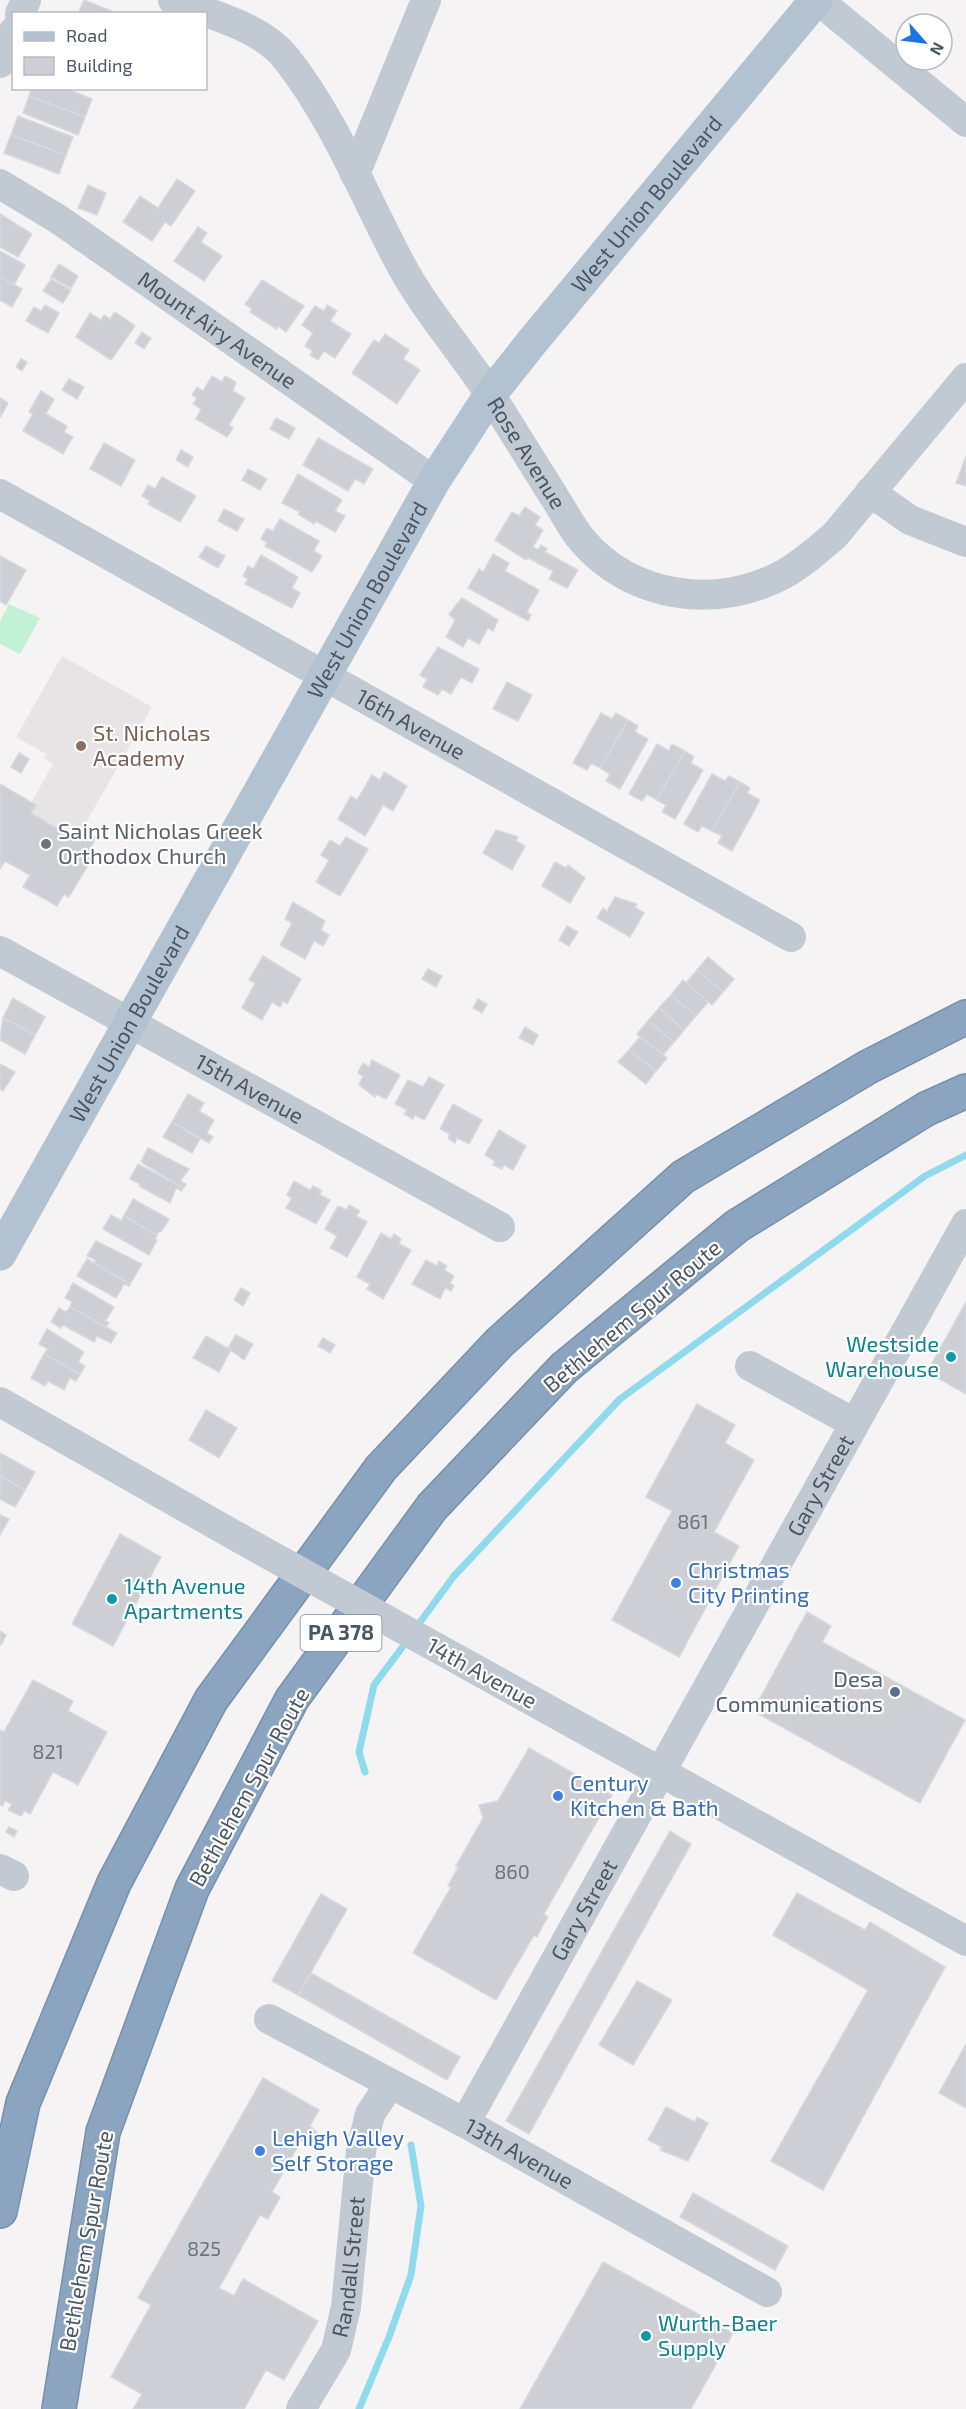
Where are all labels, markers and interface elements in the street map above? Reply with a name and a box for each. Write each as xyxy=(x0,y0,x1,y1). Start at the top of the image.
legend xyxy=(12,12,207,90)
north arrow xyxy=(894,12,954,72)
text: Road xyxy=(66,24,107,46)
text: N xyxy=(927,40,949,59)
text: Building xyxy=(66,54,133,76)
street label: West Union Boulevard xyxy=(565,110,727,297)
street label: Mount Airy Avenue xyxy=(134,265,302,393)
street label: Rose Avenue xyxy=(483,392,572,513)
street label: West Union Boulevard xyxy=(301,496,432,703)
street label: 16th Avenue xyxy=(352,682,470,764)
place label: St. Nicholas Academy xyxy=(93,719,210,770)
marker: St. Nicholas Academy xyxy=(74,739,88,753)
place label: Saint Nicholas Greek Orthodox Church xyxy=(58,817,263,868)
marker: Saint Nicholas Greek Orthodox Church xyxy=(39,837,53,851)
street label: West Union Boulevard xyxy=(63,920,194,1126)
street label: 15th Avenue xyxy=(191,1047,309,1128)
street label: Bethlehem Spur Route xyxy=(537,1233,725,1397)
place label: Westside Warehouse xyxy=(825,1330,939,1381)
marker: Westside Warehouse xyxy=(944,1350,958,1364)
street label: Gary Street xyxy=(781,1430,858,1540)
house number: 861 xyxy=(677,1509,709,1533)
place label: Christmas City Printing xyxy=(688,1556,809,1607)
place label: 14th Avenue Apartments xyxy=(124,1572,246,1623)
marker: Christmas City Printing xyxy=(669,1576,683,1590)
marker: 14th Avenue Apartments xyxy=(105,1592,119,1606)
road number: PA 378 xyxy=(300,1615,382,1651)
street label: 14th Avenue xyxy=(423,1631,542,1713)
place label: Desa Communications xyxy=(716,1665,883,1716)
street label: Bethlehem Spur Route xyxy=(183,1683,314,1891)
marker: Desa Communications xyxy=(888,1685,902,1699)
house number: 821 xyxy=(32,1739,64,1763)
place label: Century Kitchen & Bath xyxy=(570,1769,719,1820)
marker: Century Kitchen & Bath xyxy=(551,1789,565,1803)
street label: Gary Street xyxy=(544,1854,622,1965)
house number: 860 xyxy=(494,1859,530,1883)
street label: 13th Avenue xyxy=(461,2112,579,2193)
place label: Lehigh Valley Self Storage xyxy=(272,2124,404,2175)
street label: Bethlehem Spur Route xyxy=(53,2129,117,2353)
marker: Lehigh Valley Self Storage xyxy=(253,2144,267,2158)
street label: Randall Street xyxy=(325,2195,369,2340)
house number: 825 xyxy=(187,2236,221,2260)
place label: Wurth-Baer Supply xyxy=(658,2309,778,2360)
marker: Wurth-Baer Supply xyxy=(639,2329,653,2343)

